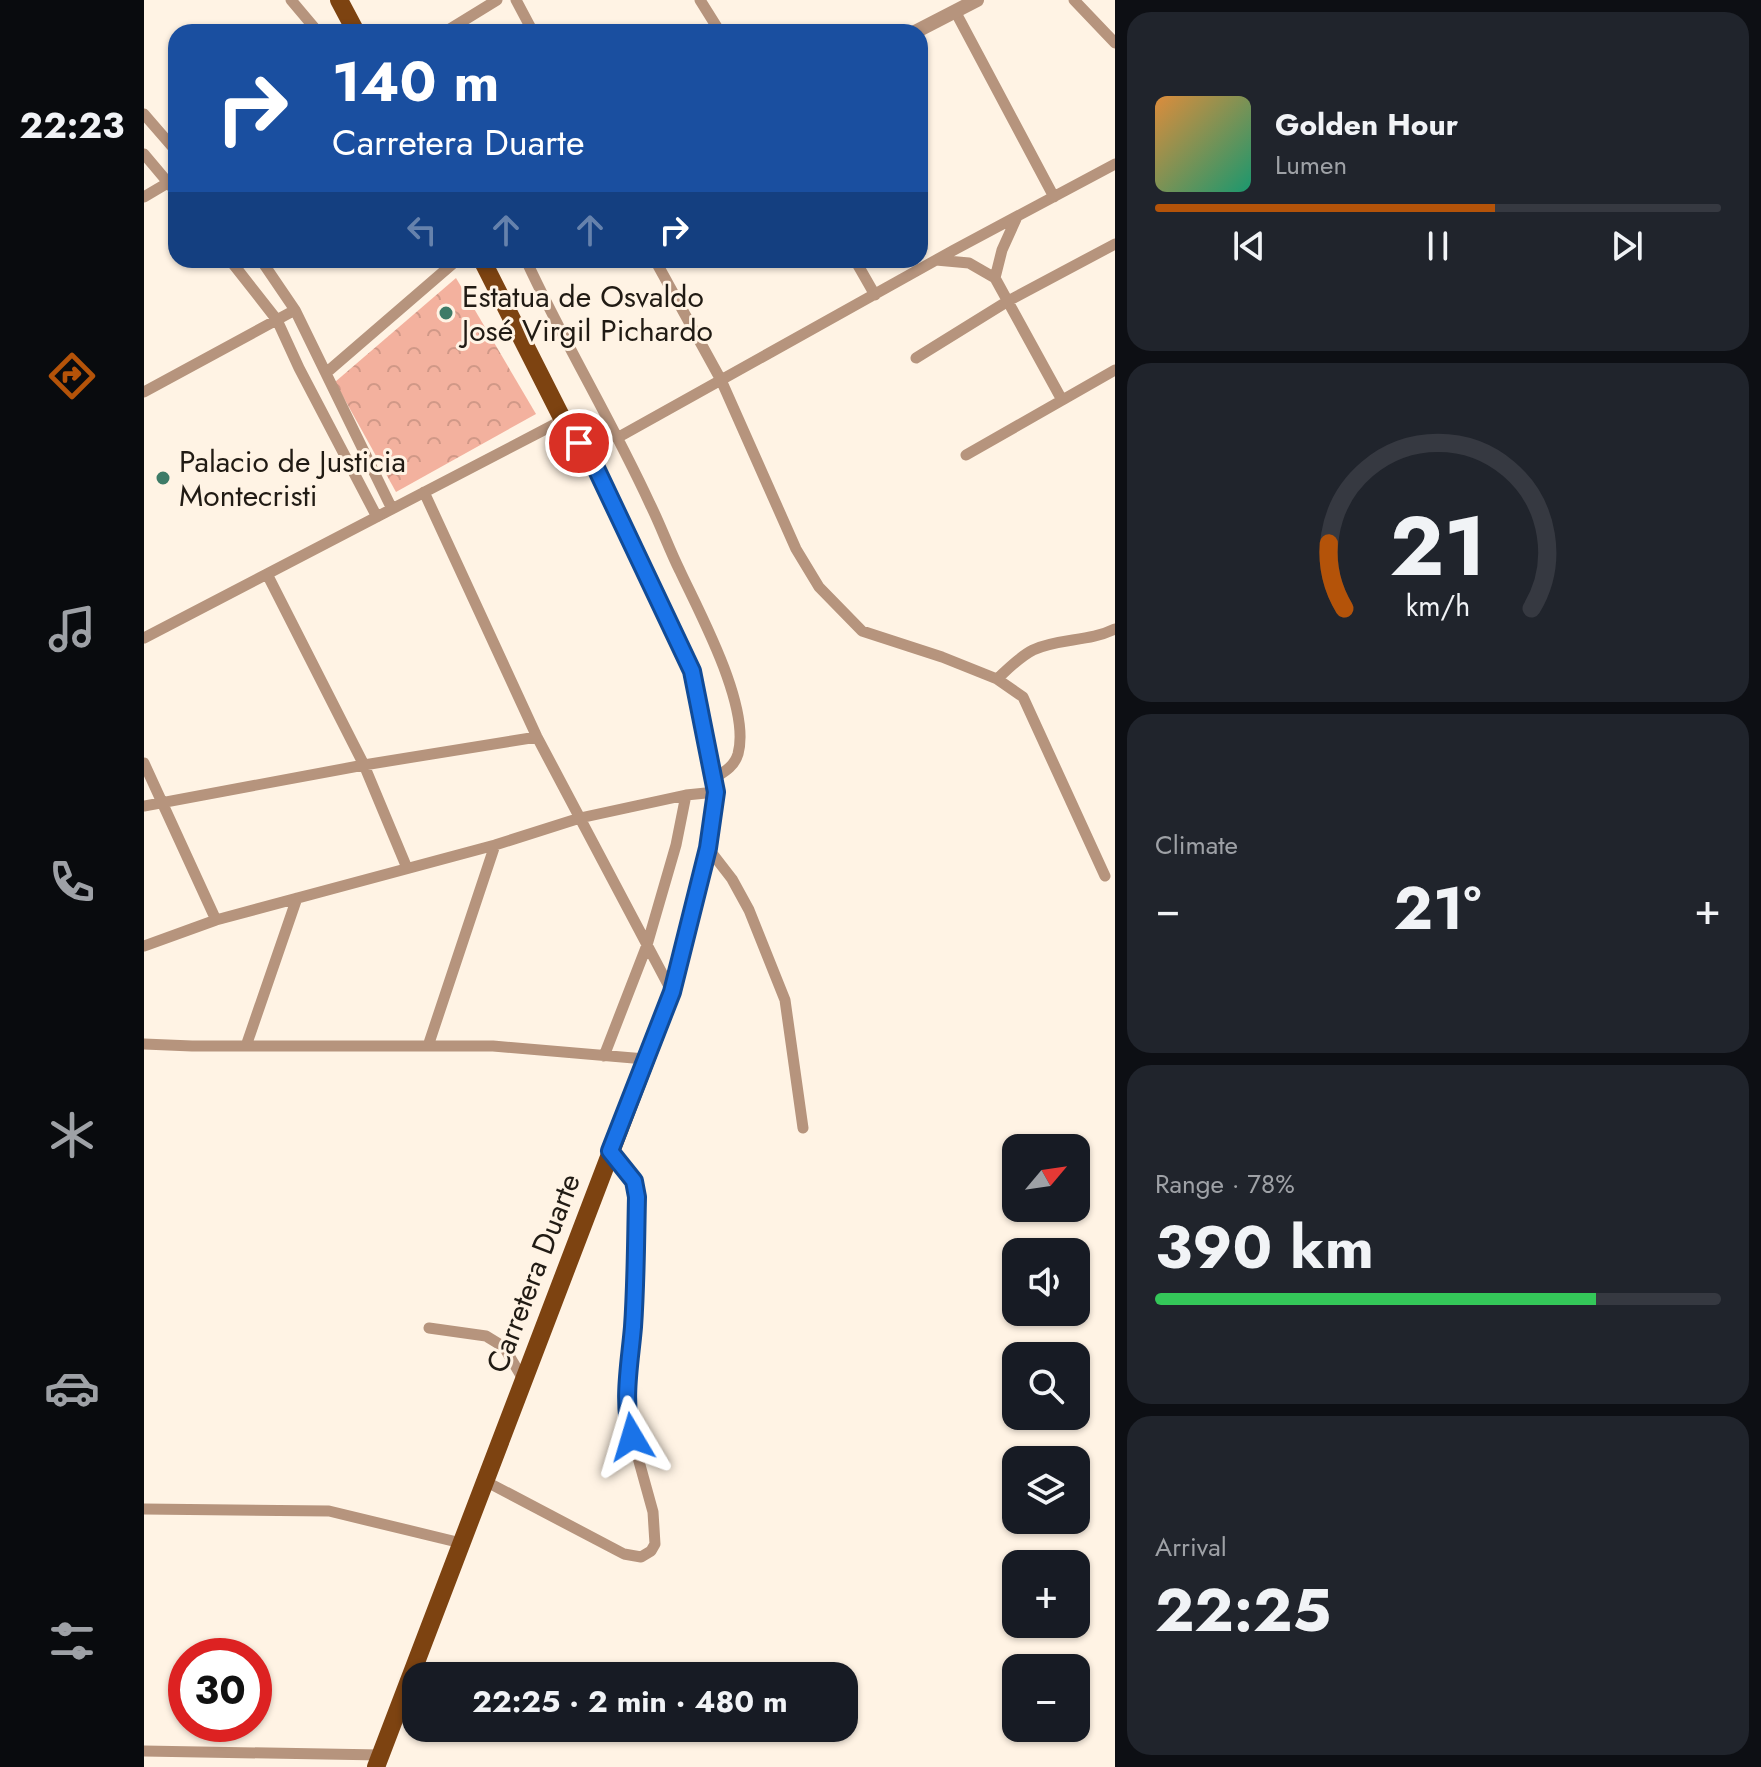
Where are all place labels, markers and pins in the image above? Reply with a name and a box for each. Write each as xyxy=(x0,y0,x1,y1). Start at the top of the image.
place label: Estatua de Osvaldo José Virgil Pichardo xyxy=(458,275,713,352)
marker: Estatua de Osvaldo José Virgil Pichardo xyxy=(437,304,455,322)
pin xyxy=(545,409,613,477)
place label: Palacio de Justicia Montecristi xyxy=(179,440,406,517)
marker: Palacio de Justicia Montecristi xyxy=(154,469,172,487)

